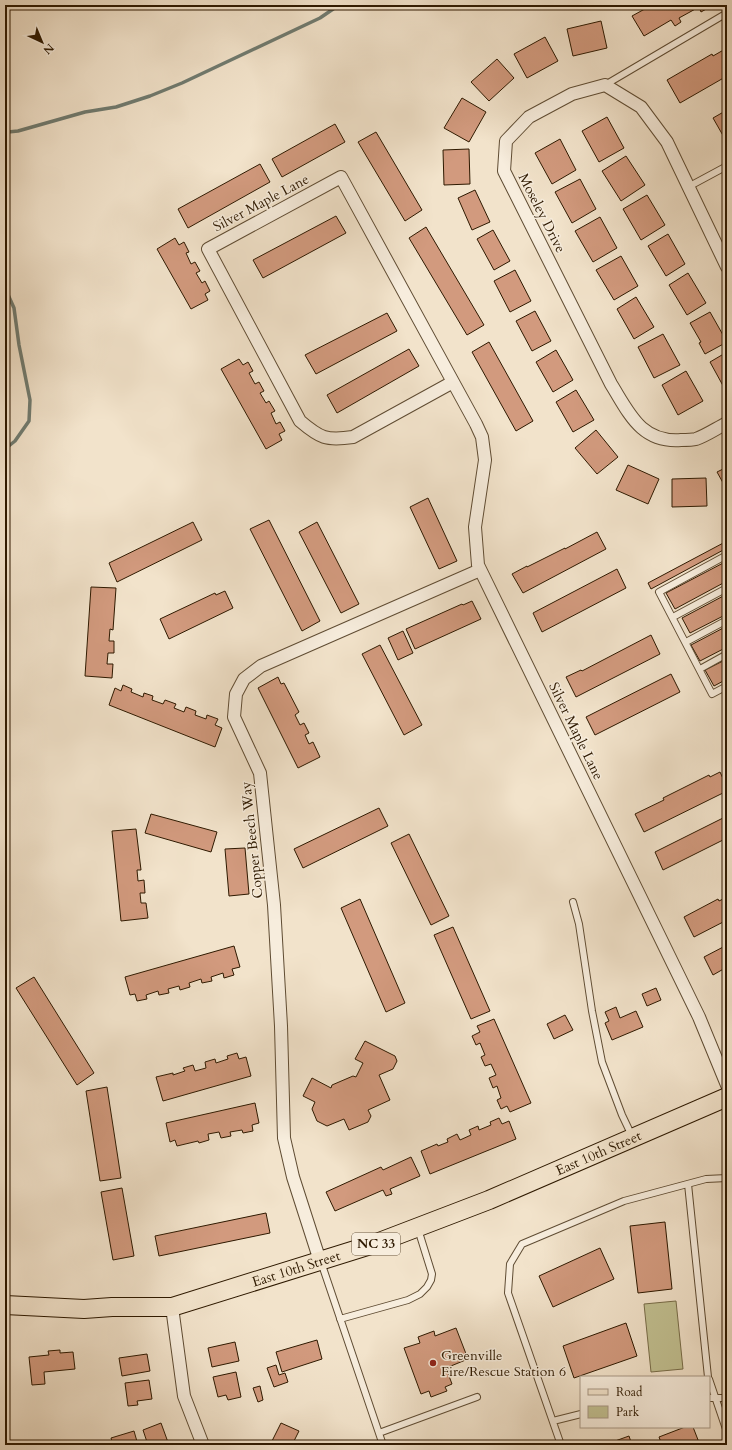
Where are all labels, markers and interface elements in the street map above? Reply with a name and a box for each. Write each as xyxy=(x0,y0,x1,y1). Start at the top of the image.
north arrow xyxy=(22,22,62,62)
text: N xyxy=(40,40,57,58)
street label: Silver Maple Lane xyxy=(210,170,312,236)
street label: Moseley Drive xyxy=(514,170,570,256)
street label: Silver Maple Lane xyxy=(544,679,608,783)
street label: Copper Beech Way xyxy=(236,780,268,899)
street label: East 10th Street xyxy=(553,1126,645,1180)
road number: NC 33 xyxy=(352,1233,400,1255)
street label: East 10th Street xyxy=(249,1245,343,1291)
place label: Greenville Fire/Rescue Station 6 xyxy=(441,1346,566,1381)
marker: Greenville Fire/Rescue Station 6 xyxy=(428,1358,438,1368)
legend xyxy=(580,1376,710,1428)
text: Road xyxy=(616,1384,643,1400)
text: Park xyxy=(616,1404,640,1420)

